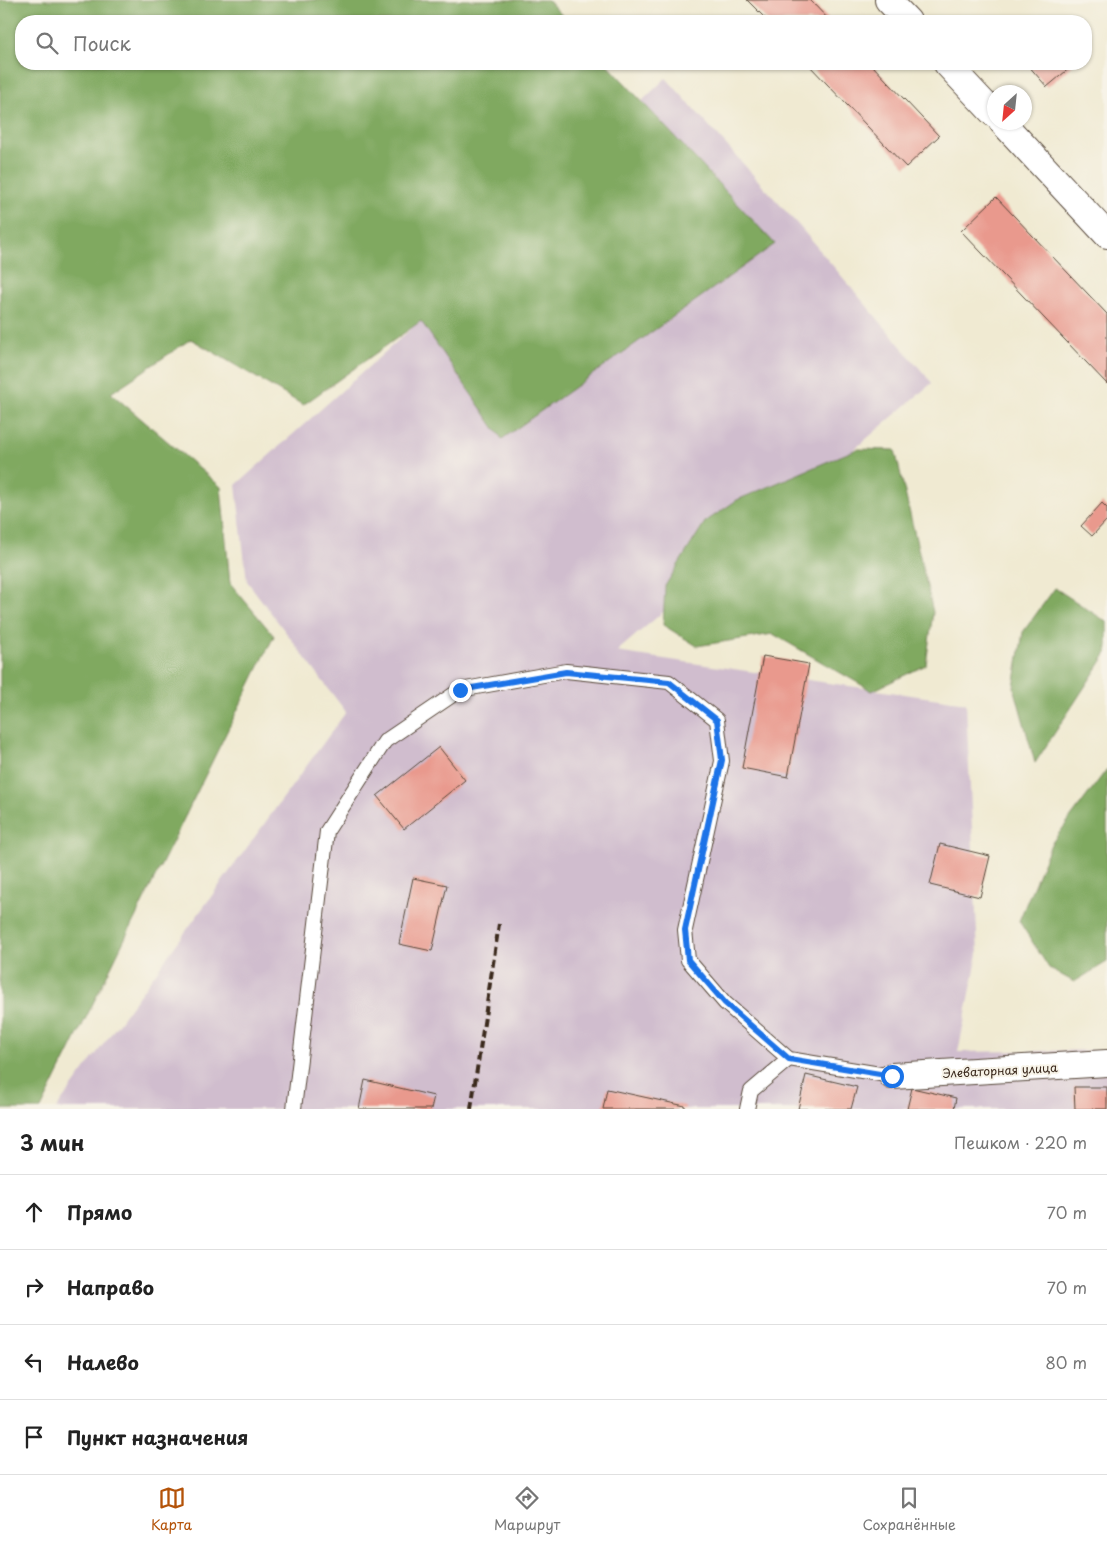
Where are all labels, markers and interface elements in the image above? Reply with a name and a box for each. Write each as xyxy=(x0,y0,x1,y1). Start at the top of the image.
search box xyxy=(15,15,1092,70)
icon: search xyxy=(33,29,61,57)
text: Поиск xyxy=(73,29,131,57)
north arrow xyxy=(987,85,1032,130)
route end xyxy=(449,679,472,702)
street label: Элеваторная улица xyxy=(942,1058,1058,1082)
route start xyxy=(881,1065,904,1088)
text: 3 мин xyxy=(20,1126,84,1158)
text: Пешком · 220 m xyxy=(954,1130,1087,1154)
icon: ahead xyxy=(20,1198,48,1226)
text: Прямо xyxy=(67,1198,132,1226)
text: 70 m xyxy=(1047,1200,1087,1224)
icon: right xyxy=(20,1273,48,1301)
text: Направо xyxy=(67,1273,154,1301)
text: 70 m xyxy=(1047,1275,1087,1299)
icon: left xyxy=(20,1348,48,1376)
text: Налево xyxy=(67,1348,139,1376)
text: 80 m xyxy=(1045,1350,1087,1374)
icon: arrive xyxy=(20,1423,48,1451)
text: Пункт назначения xyxy=(67,1423,248,1451)
tab: Карта xyxy=(151,1484,192,1535)
tab: Маршрут xyxy=(494,1484,560,1535)
tab: Сохранённые xyxy=(862,1484,956,1535)

